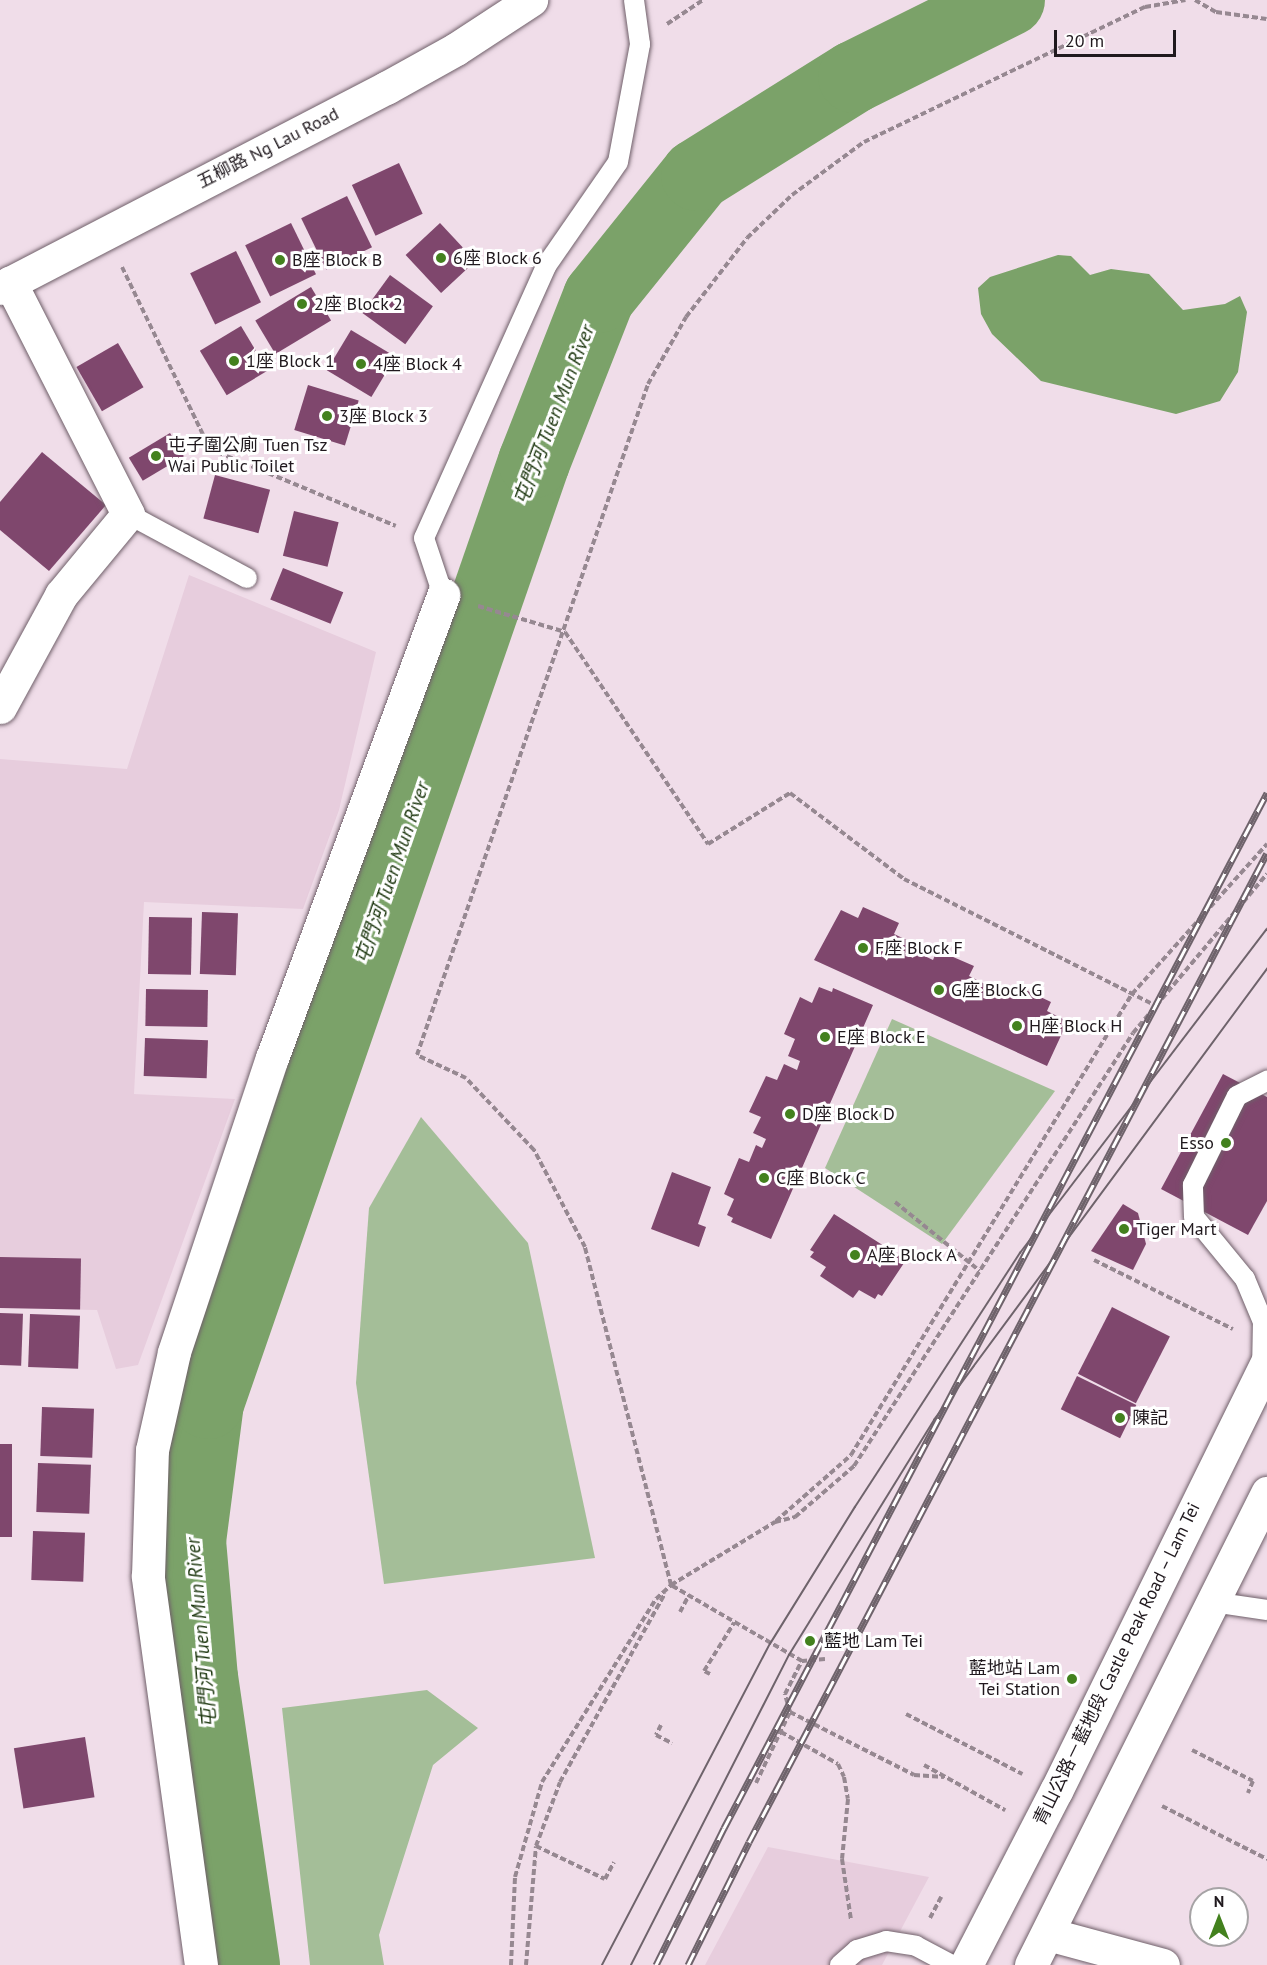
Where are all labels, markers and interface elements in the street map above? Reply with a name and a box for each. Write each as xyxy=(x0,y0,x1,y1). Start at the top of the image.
scale bar xyxy=(1057,18,1178,56)
text: 20 m xyxy=(1065,29,1104,52)
street label: 五柳路 Ng Lau Road xyxy=(194,103,342,193)
place label: 6座 Block 6 xyxy=(453,247,542,269)
place label: B座 Block B xyxy=(292,249,383,271)
marker: 6座 Block 6 xyxy=(434,251,448,265)
marker: B座 Block B xyxy=(273,253,287,267)
place label: 2座 Block 2 xyxy=(314,293,403,315)
marker: 2座 Block 2 xyxy=(295,297,309,311)
water label: 屯門河 Tuen Mun River xyxy=(509,322,599,508)
place label: 1座 Block 1 xyxy=(246,350,335,372)
place label: 4座 Block 4 xyxy=(373,353,462,375)
marker: 1座 Block 1 xyxy=(227,354,241,368)
marker: 4座 Block 4 xyxy=(354,357,368,371)
place label: 3座 Block 3 xyxy=(339,405,428,427)
marker: 3座 Block 3 xyxy=(320,409,334,423)
place label: 屯子圍公廁 Tuen Tsz Wai Public Toilet xyxy=(168,435,328,478)
marker: 屯子圍公廁 Tuen Tsz Wai Public Toilet xyxy=(149,449,163,463)
water label: 屯門河 Tuen Mun River xyxy=(350,779,434,967)
place label: F座 Block F xyxy=(875,937,963,959)
marker: F座 Block F xyxy=(856,941,870,955)
place label: G座 Block G xyxy=(951,979,1043,1001)
marker: G座 Block G xyxy=(932,983,946,997)
place label: H座 Block H xyxy=(1029,1015,1123,1037)
marker: H座 Block H xyxy=(1010,1019,1024,1033)
place label: E座 Block E xyxy=(837,1026,926,1048)
marker: E座 Block E xyxy=(818,1030,832,1044)
place label: D座 Block D xyxy=(802,1103,895,1125)
marker: D座 Block D xyxy=(783,1107,797,1121)
place label: Esso xyxy=(1180,1132,1214,1154)
marker: Esso xyxy=(1219,1136,1233,1150)
place label: C座 Block C xyxy=(776,1167,866,1189)
marker: C座 Block C xyxy=(757,1171,771,1185)
place label: Tiger Mart xyxy=(1136,1218,1216,1240)
marker: Tiger Mart xyxy=(1117,1222,1131,1236)
place label: A座 Block A xyxy=(867,1244,958,1266)
marker: A座 Block A xyxy=(848,1248,862,1262)
place label: 陳記 xyxy=(1132,1407,1168,1429)
marker: 陳記 xyxy=(1113,1411,1127,1425)
street label: 青山公路－藍地段 Castle Peak Road – Lam Tei xyxy=(1028,1497,1206,1831)
water label: 屯門河 Tuen Mun River xyxy=(181,1537,221,1729)
place label: 藍地 Lam Tei xyxy=(824,1630,924,1652)
marker: 藍地 Lam Tei xyxy=(801,1632,819,1650)
place label: 藍地站 Lam Tei Station xyxy=(969,1658,1060,1700)
marker: 藍地站 Lam Tei Station xyxy=(1065,1672,1079,1686)
north arrow xyxy=(1189,1887,1249,1947)
text: N xyxy=(1214,1891,1224,1911)

